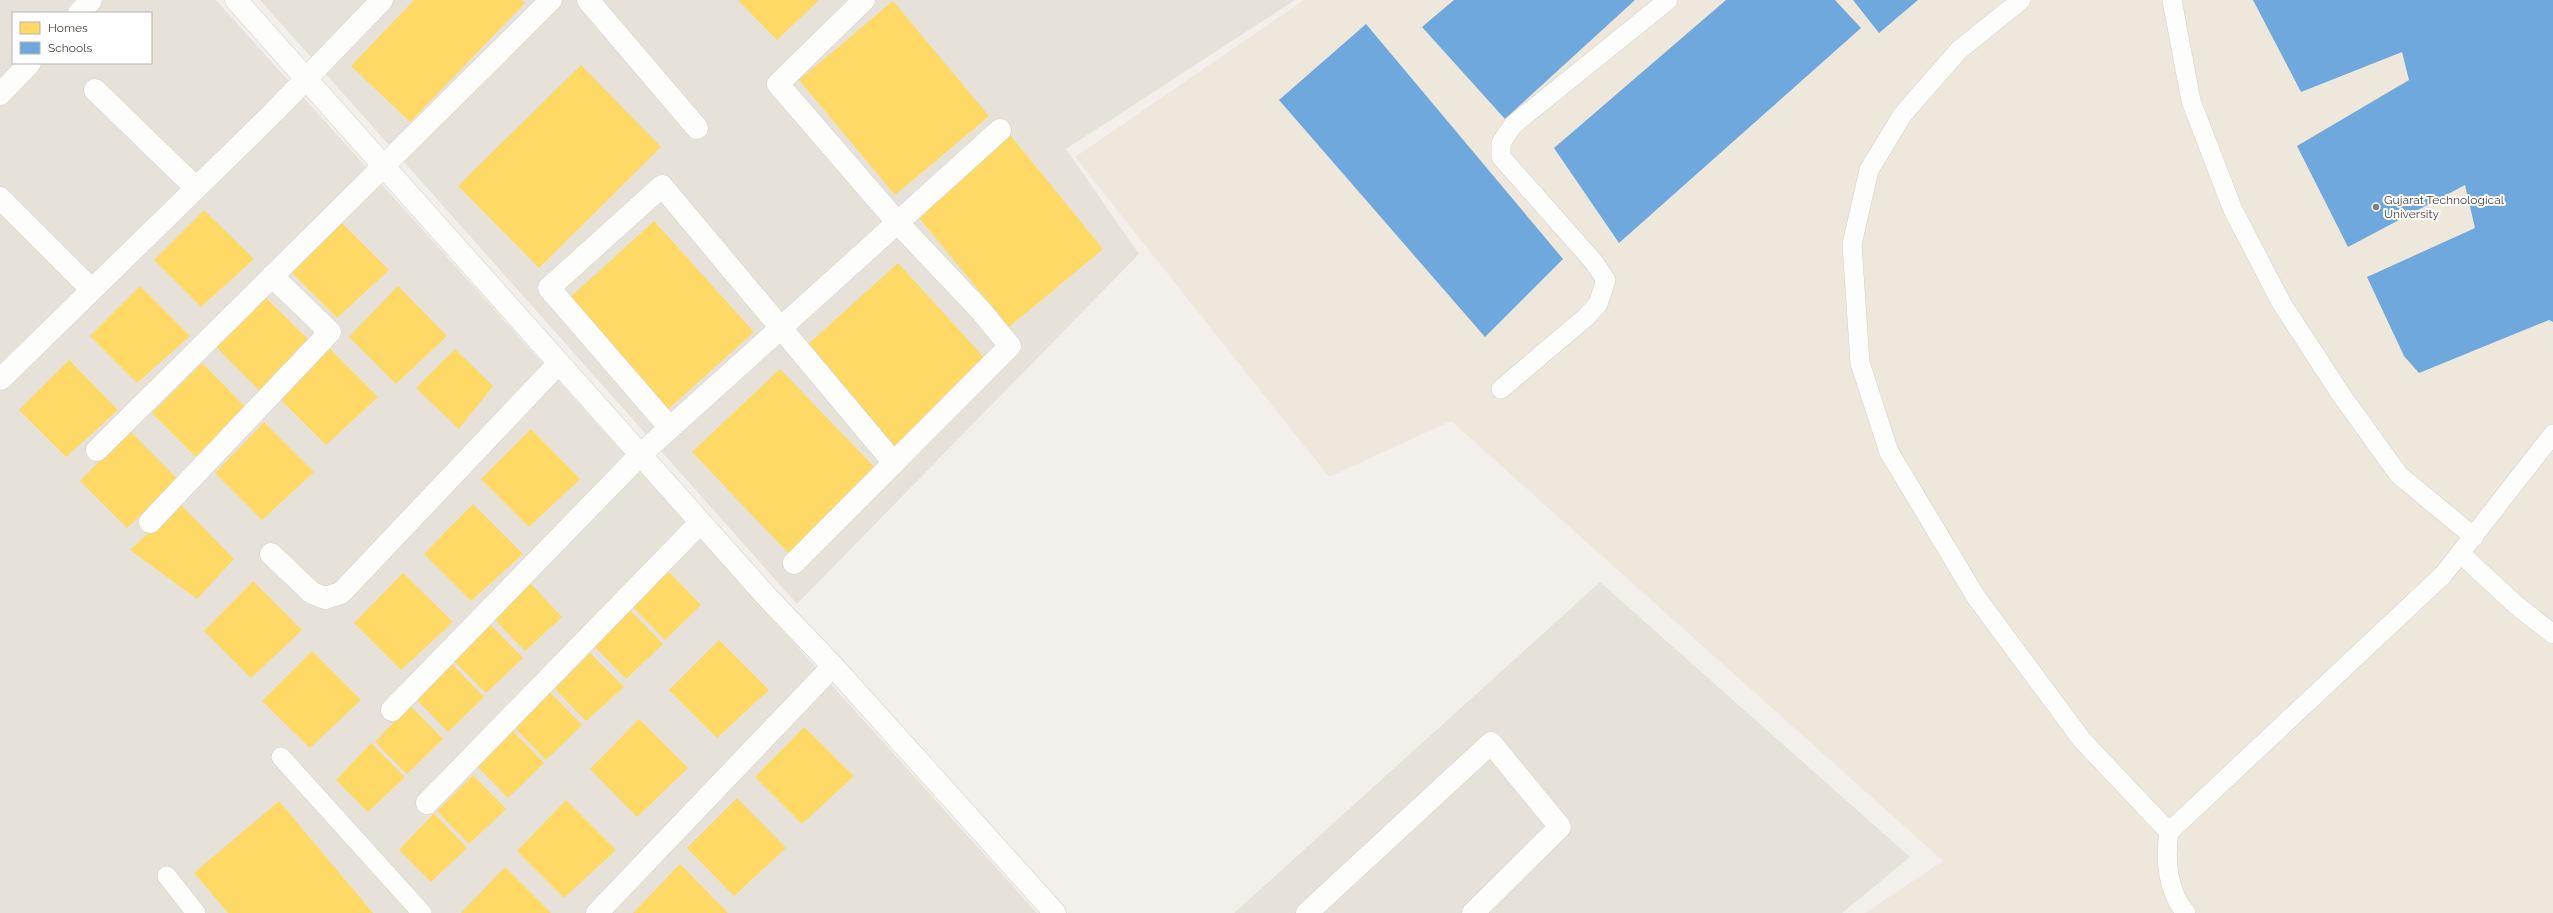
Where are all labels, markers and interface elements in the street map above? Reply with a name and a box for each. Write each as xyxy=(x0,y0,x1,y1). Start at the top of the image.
legend xyxy=(12,12,152,64)
text: Homes xyxy=(48,21,88,35)
text: Schools xyxy=(48,41,92,55)
place label: Gujarat Technological University xyxy=(2384,193,2505,221)
marker: Gujarat Technological University xyxy=(2371,202,2381,212)

